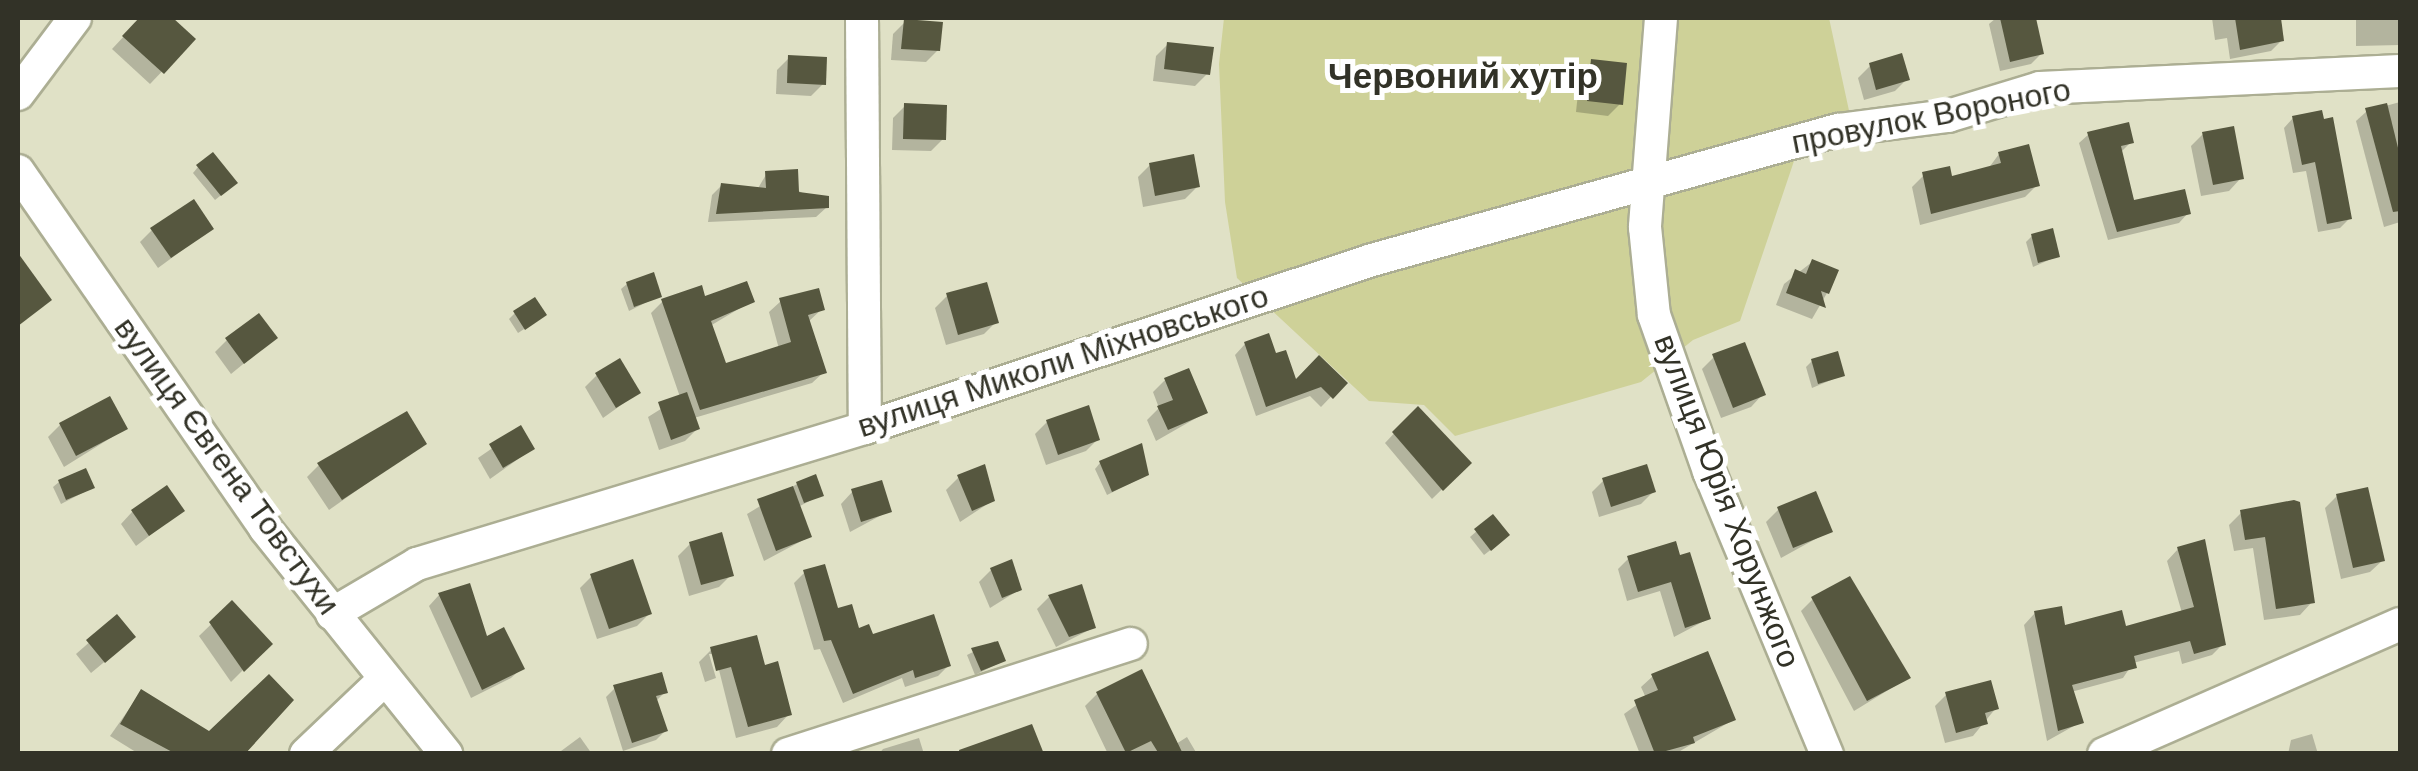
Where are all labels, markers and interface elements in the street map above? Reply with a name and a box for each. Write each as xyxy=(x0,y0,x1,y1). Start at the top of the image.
district label: Червоний хутір xyxy=(1328,55,1598,97)
street label: провулок Вороного xyxy=(1788,70,2074,162)
street label: вулиця Миколи Міхновського xyxy=(853,276,1273,446)
street label: вулиця Євгена Товстухи xyxy=(106,310,348,622)
street label: вулиця Юрія Хорунжого xyxy=(1646,329,1808,673)

